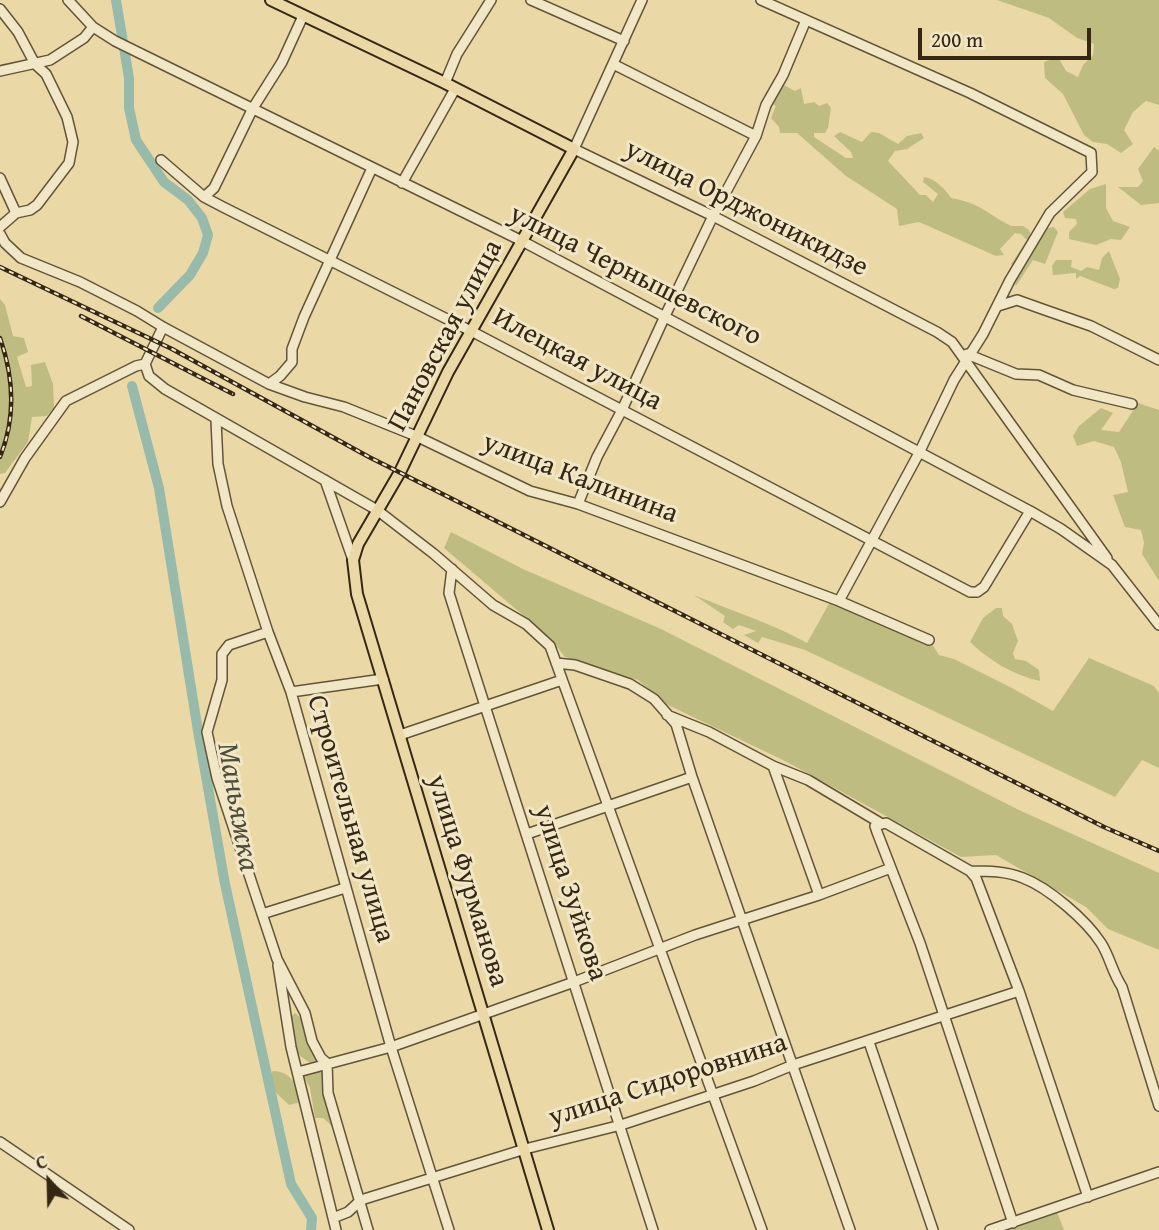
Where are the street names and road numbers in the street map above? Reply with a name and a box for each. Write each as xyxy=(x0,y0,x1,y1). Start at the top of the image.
street label: улица Орджоникидзе xyxy=(619,133,873,285)
street label: улица Чернышевского xyxy=(503,198,767,354)
street label: Пановская улица xyxy=(381,235,511,437)
street label: Илецкая улица xyxy=(486,301,668,419)
street label: улица Калинина xyxy=(477,426,683,532)
street label: Строительная улица xyxy=(299,692,401,946)
street label: улица Фурманова xyxy=(419,771,515,991)
street label: улица Зуйкова xyxy=(526,801,614,985)
street label: улица Сидоровнина xyxy=(545,1027,791,1135)

